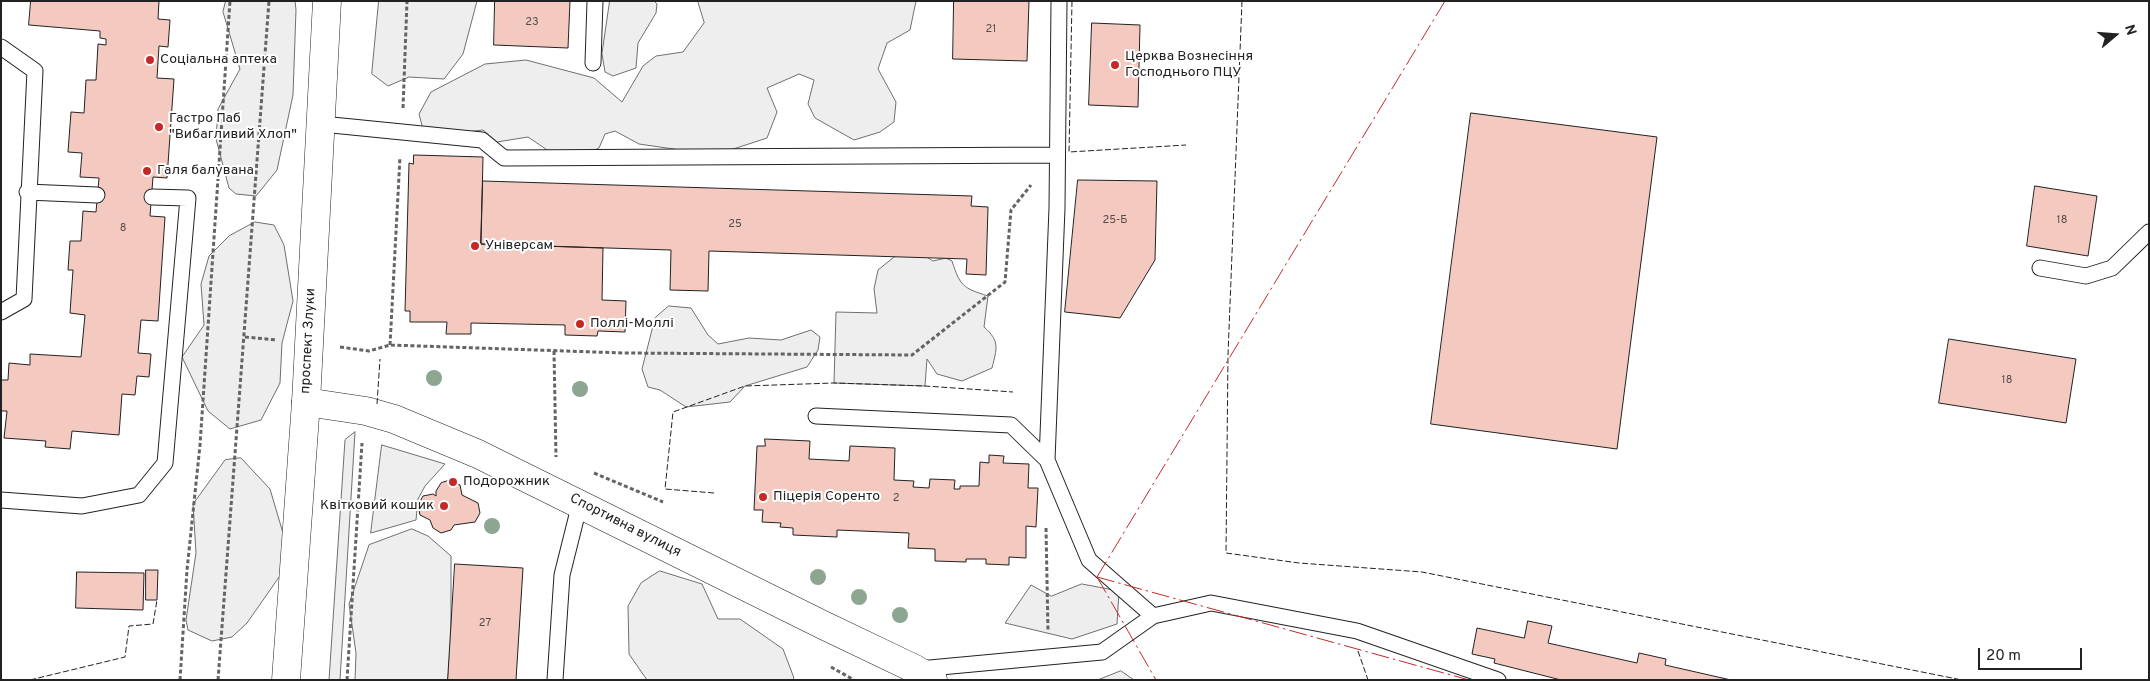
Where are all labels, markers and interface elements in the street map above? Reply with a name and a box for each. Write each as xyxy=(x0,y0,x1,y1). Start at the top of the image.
north arrow xyxy=(2090,10,2140,60)
house number: 23 xyxy=(525,16,539,30)
house number: 21 xyxy=(986,23,996,37)
text: N xyxy=(2120,23,2139,38)
place label: Церква Вознесіння Господнього ПЦУ xyxy=(1125,49,1253,82)
place label: Соціальна аптека xyxy=(160,52,277,68)
marker: Соціальна аптека xyxy=(144,54,156,66)
marker: Церква Вознесіння Господнього ПЦУ xyxy=(1109,59,1121,71)
place label: Гастро Паб "Вибагливий Хлоп" xyxy=(169,111,297,144)
marker: Гастро Паб "Вибагливий Хлоп" xyxy=(153,121,165,133)
place label: Галя балувана xyxy=(157,163,254,179)
marker: Галя балувана xyxy=(141,165,153,177)
house number: 25-Б xyxy=(1102,214,1128,228)
house number: 18 xyxy=(2057,214,2067,228)
house number: 25 xyxy=(728,218,742,232)
house number: 8 xyxy=(120,222,126,236)
place label: Універсам xyxy=(485,238,553,254)
marker: Універсам xyxy=(469,240,481,252)
street label: проспект Злуки xyxy=(298,288,320,394)
place label: Поллі-Моллі xyxy=(590,316,674,332)
marker: Поллі-Моллі xyxy=(574,318,586,330)
house number: 18 xyxy=(2002,374,2012,388)
place label: Подорожник xyxy=(463,474,550,490)
marker: Подорожник xyxy=(447,476,459,488)
place label: Піцерія Соренто xyxy=(773,489,880,505)
street label: Спортивна вулиця xyxy=(566,491,684,561)
marker: Піцерія Соренто xyxy=(757,491,769,503)
house number: 2 xyxy=(893,492,899,506)
place label: Квітковий кошик xyxy=(320,498,434,514)
marker: Квітковий кошик xyxy=(438,500,450,512)
house number: 27 xyxy=(479,617,491,631)
scale bar xyxy=(1980,638,2084,670)
text: 20 m xyxy=(1986,647,2021,666)

